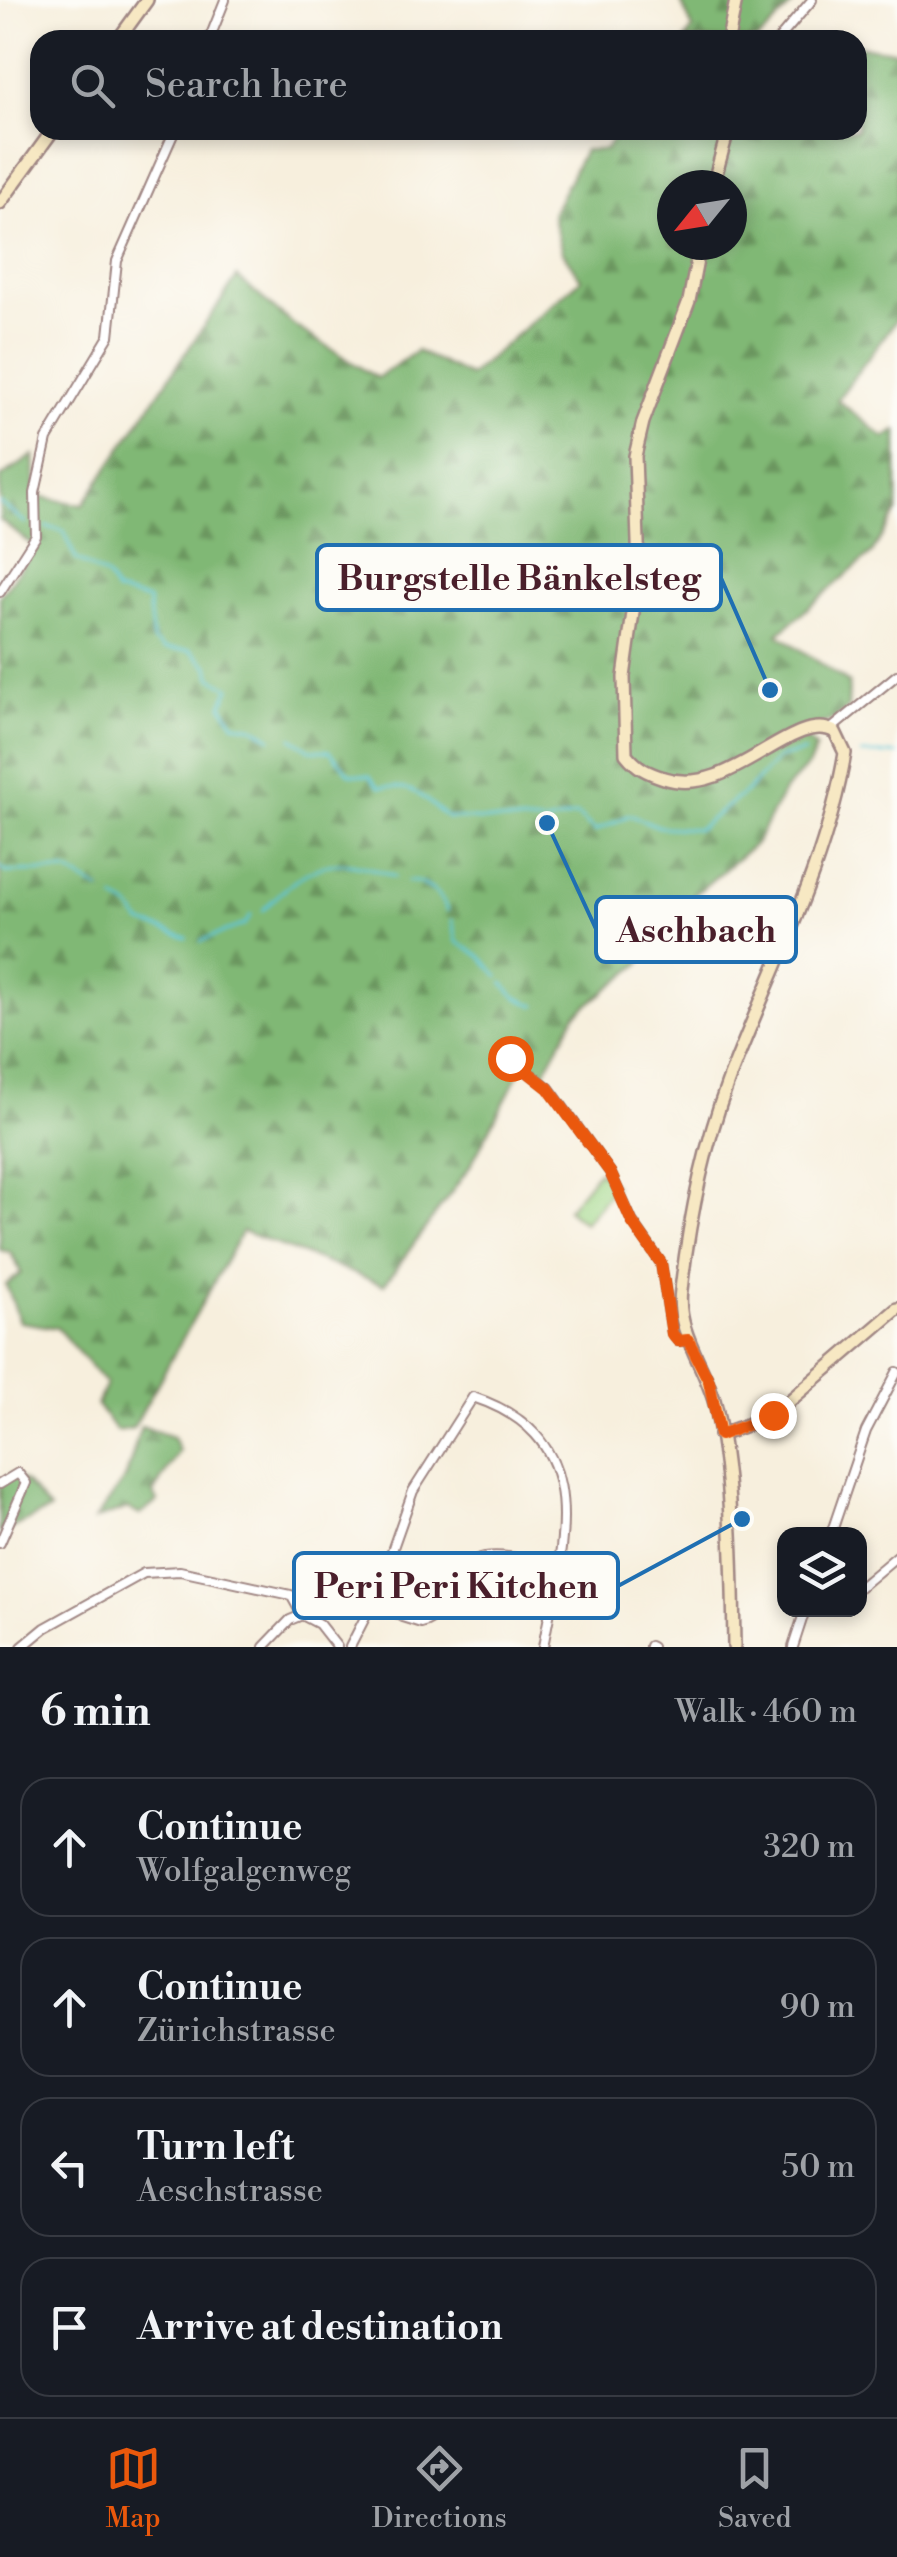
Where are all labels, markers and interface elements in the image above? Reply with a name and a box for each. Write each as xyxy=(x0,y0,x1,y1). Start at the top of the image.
search box xyxy=(30,30,867,140)
icon: search xyxy=(65,58,120,113)
text: Search here xyxy=(145,62,348,109)
north arrow xyxy=(657,170,747,260)
callout: Burgstelle Bänkelsteg xyxy=(317,545,721,610)
text: Burgstelle Bänkelsteg xyxy=(337,558,702,601)
callout: Aschbach xyxy=(596,897,796,962)
text: Aschbach xyxy=(615,910,776,953)
route start xyxy=(488,1036,534,1082)
route end xyxy=(751,1393,797,1439)
map controls xyxy=(777,1527,867,1617)
button: layers xyxy=(777,1527,867,1617)
callout: Peri Peri Kitchen xyxy=(294,1553,618,1618)
text: Peri Peri Kitchen xyxy=(314,1566,599,1609)
text: 6 min xyxy=(40,1686,151,1739)
text: Walk · 460 m xyxy=(675,1692,857,1732)
text: Continue xyxy=(137,1804,302,1851)
icon: ahead xyxy=(42,1820,97,1875)
text: 320 m xyxy=(763,1827,855,1867)
text: Wolfgalgenweg xyxy=(137,1851,351,1891)
text: Continue xyxy=(137,1964,302,2011)
icon: ahead xyxy=(42,1980,97,2035)
text: 90 m xyxy=(780,1987,855,2027)
text: Zürichstrasse xyxy=(137,2011,336,2051)
text: Turn left xyxy=(137,2124,294,2171)
icon: left xyxy=(42,2140,97,2195)
text: 50 m xyxy=(782,2147,855,2187)
text: Aeschstrasse xyxy=(137,2171,323,2211)
icon: arrive xyxy=(42,2300,97,2355)
text: Arrive at destination xyxy=(137,2304,503,2351)
tab: Map xyxy=(106,2441,161,2536)
tab: Directions xyxy=(372,2441,507,2536)
tab: Saved xyxy=(718,2441,791,2536)

